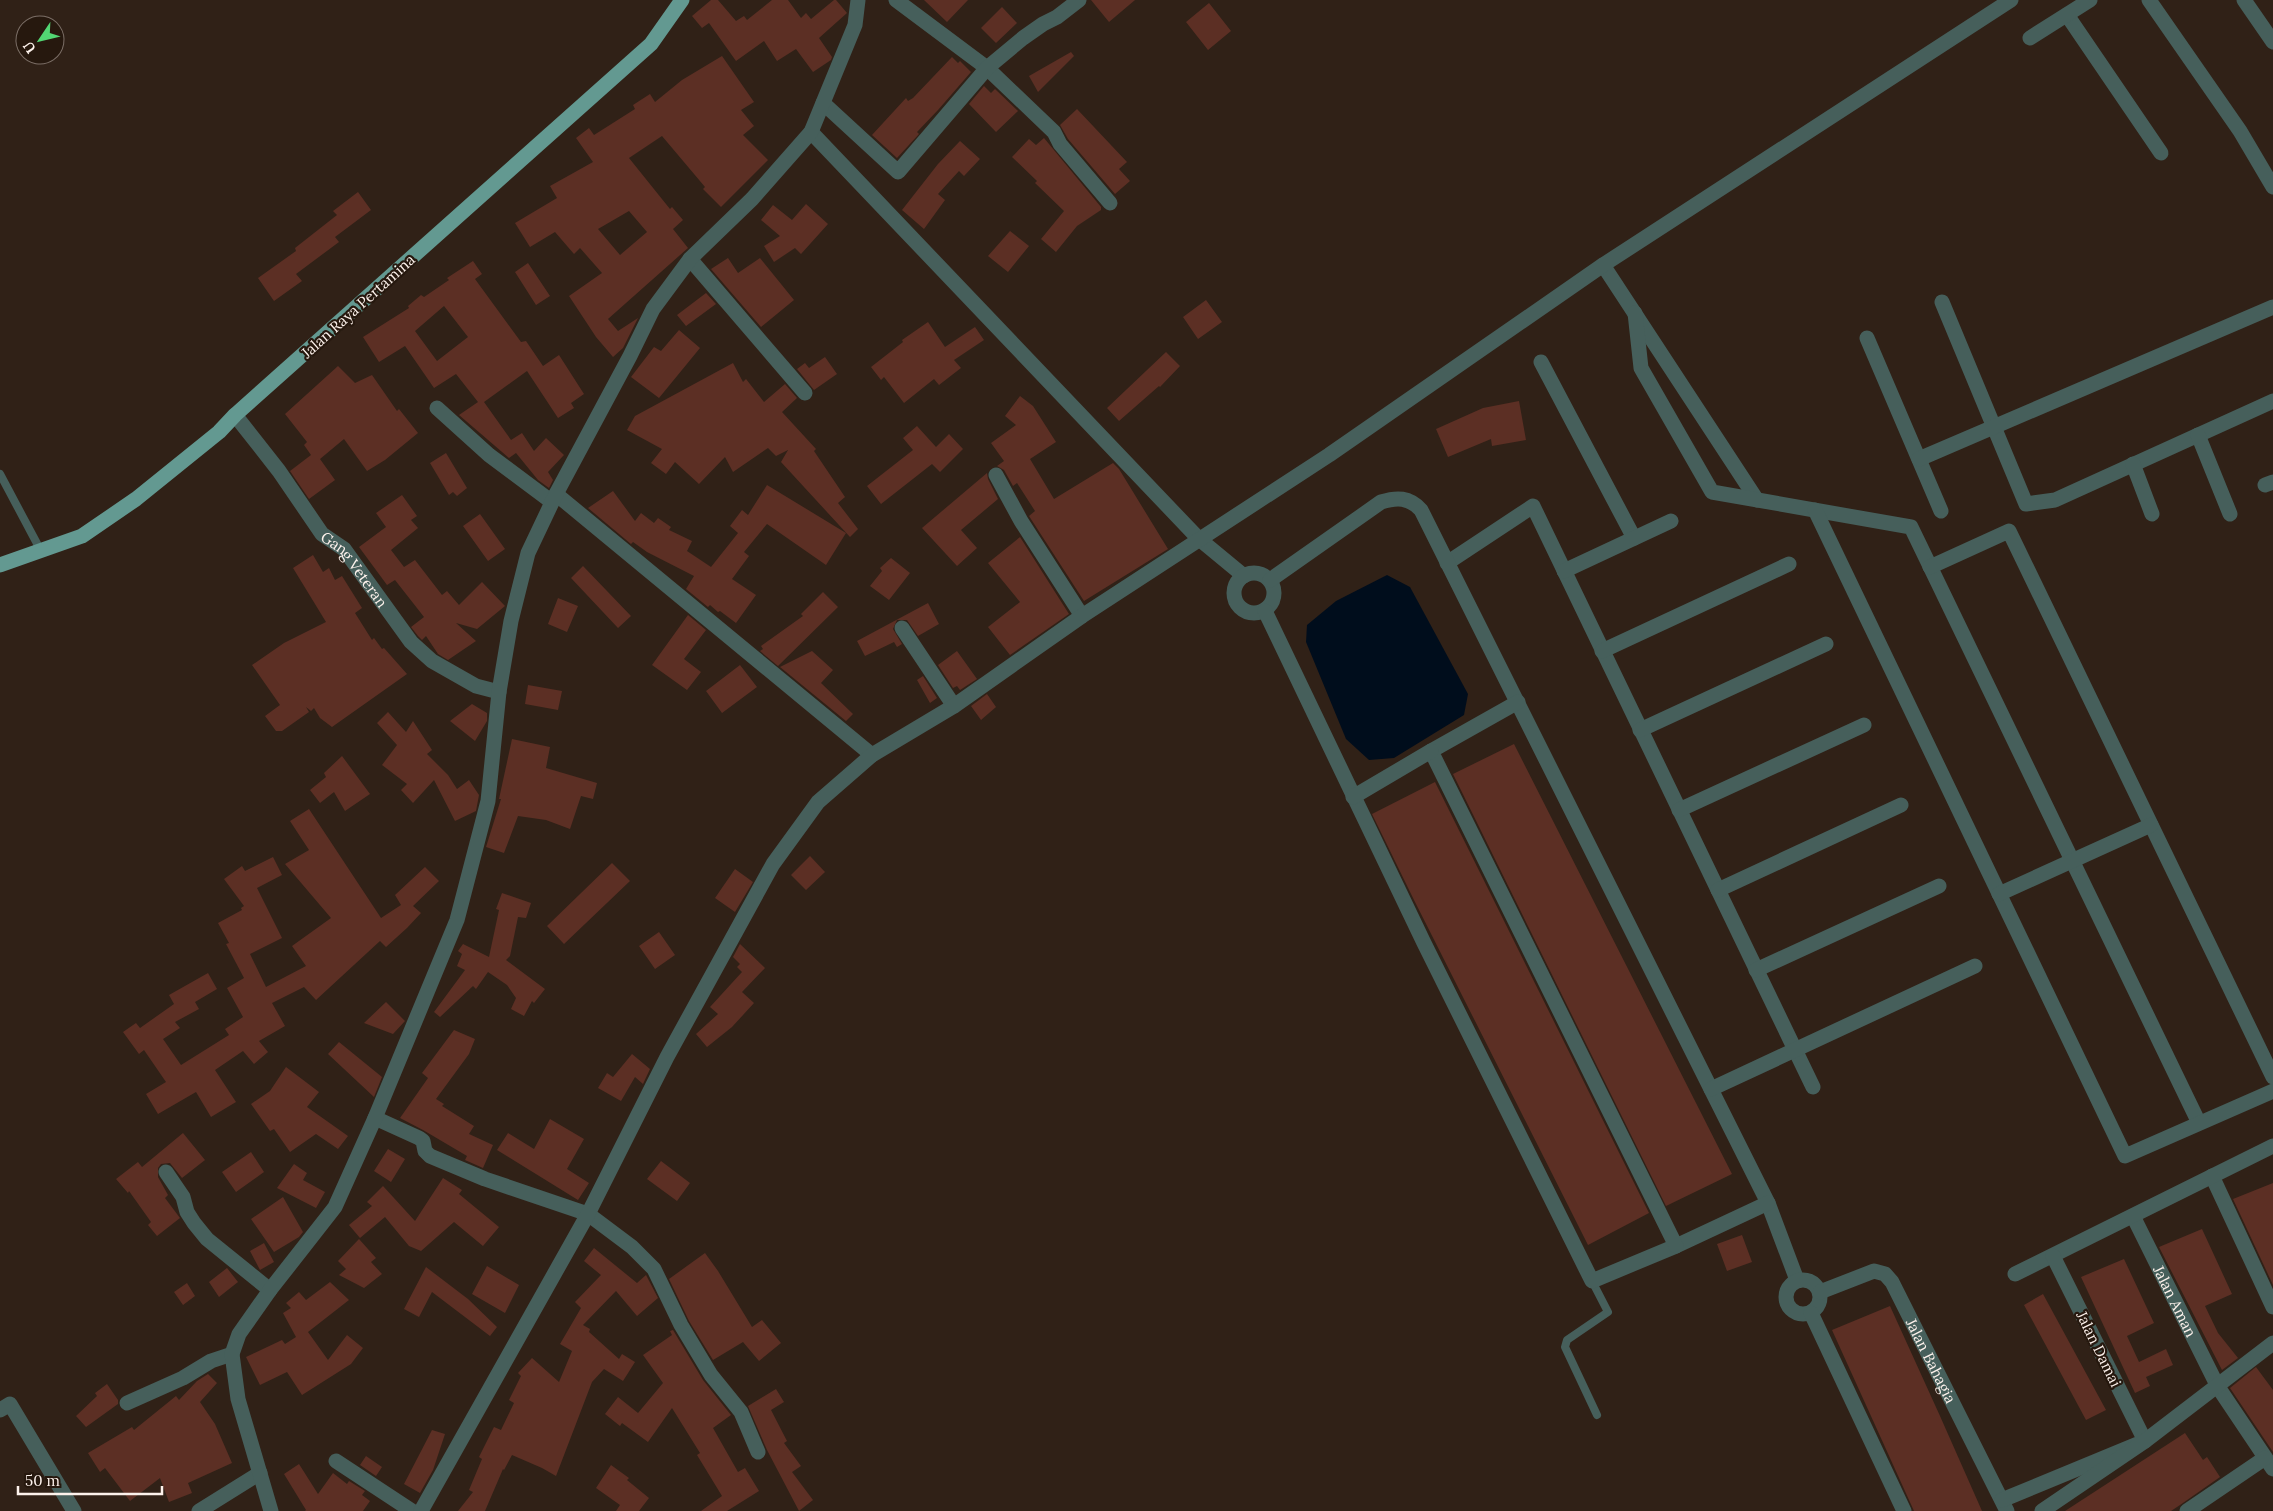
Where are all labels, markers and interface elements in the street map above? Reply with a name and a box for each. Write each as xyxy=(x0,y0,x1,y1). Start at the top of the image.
north arrow xyxy=(15,15,65,65)
text: U xyxy=(19,38,40,57)
street label: Jalan Raya Pertamina xyxy=(297,250,419,363)
street label: Gang Veteran xyxy=(317,527,392,611)
street label: Jalan Aman xyxy=(2149,1261,2201,1340)
street label: Jalan Damai xyxy=(2072,1307,2126,1390)
street label: Jalan Bahagia xyxy=(1902,1314,1961,1406)
scale bar xyxy=(18,1464,161,1496)
text: 50 m xyxy=(25,1471,60,1490)

